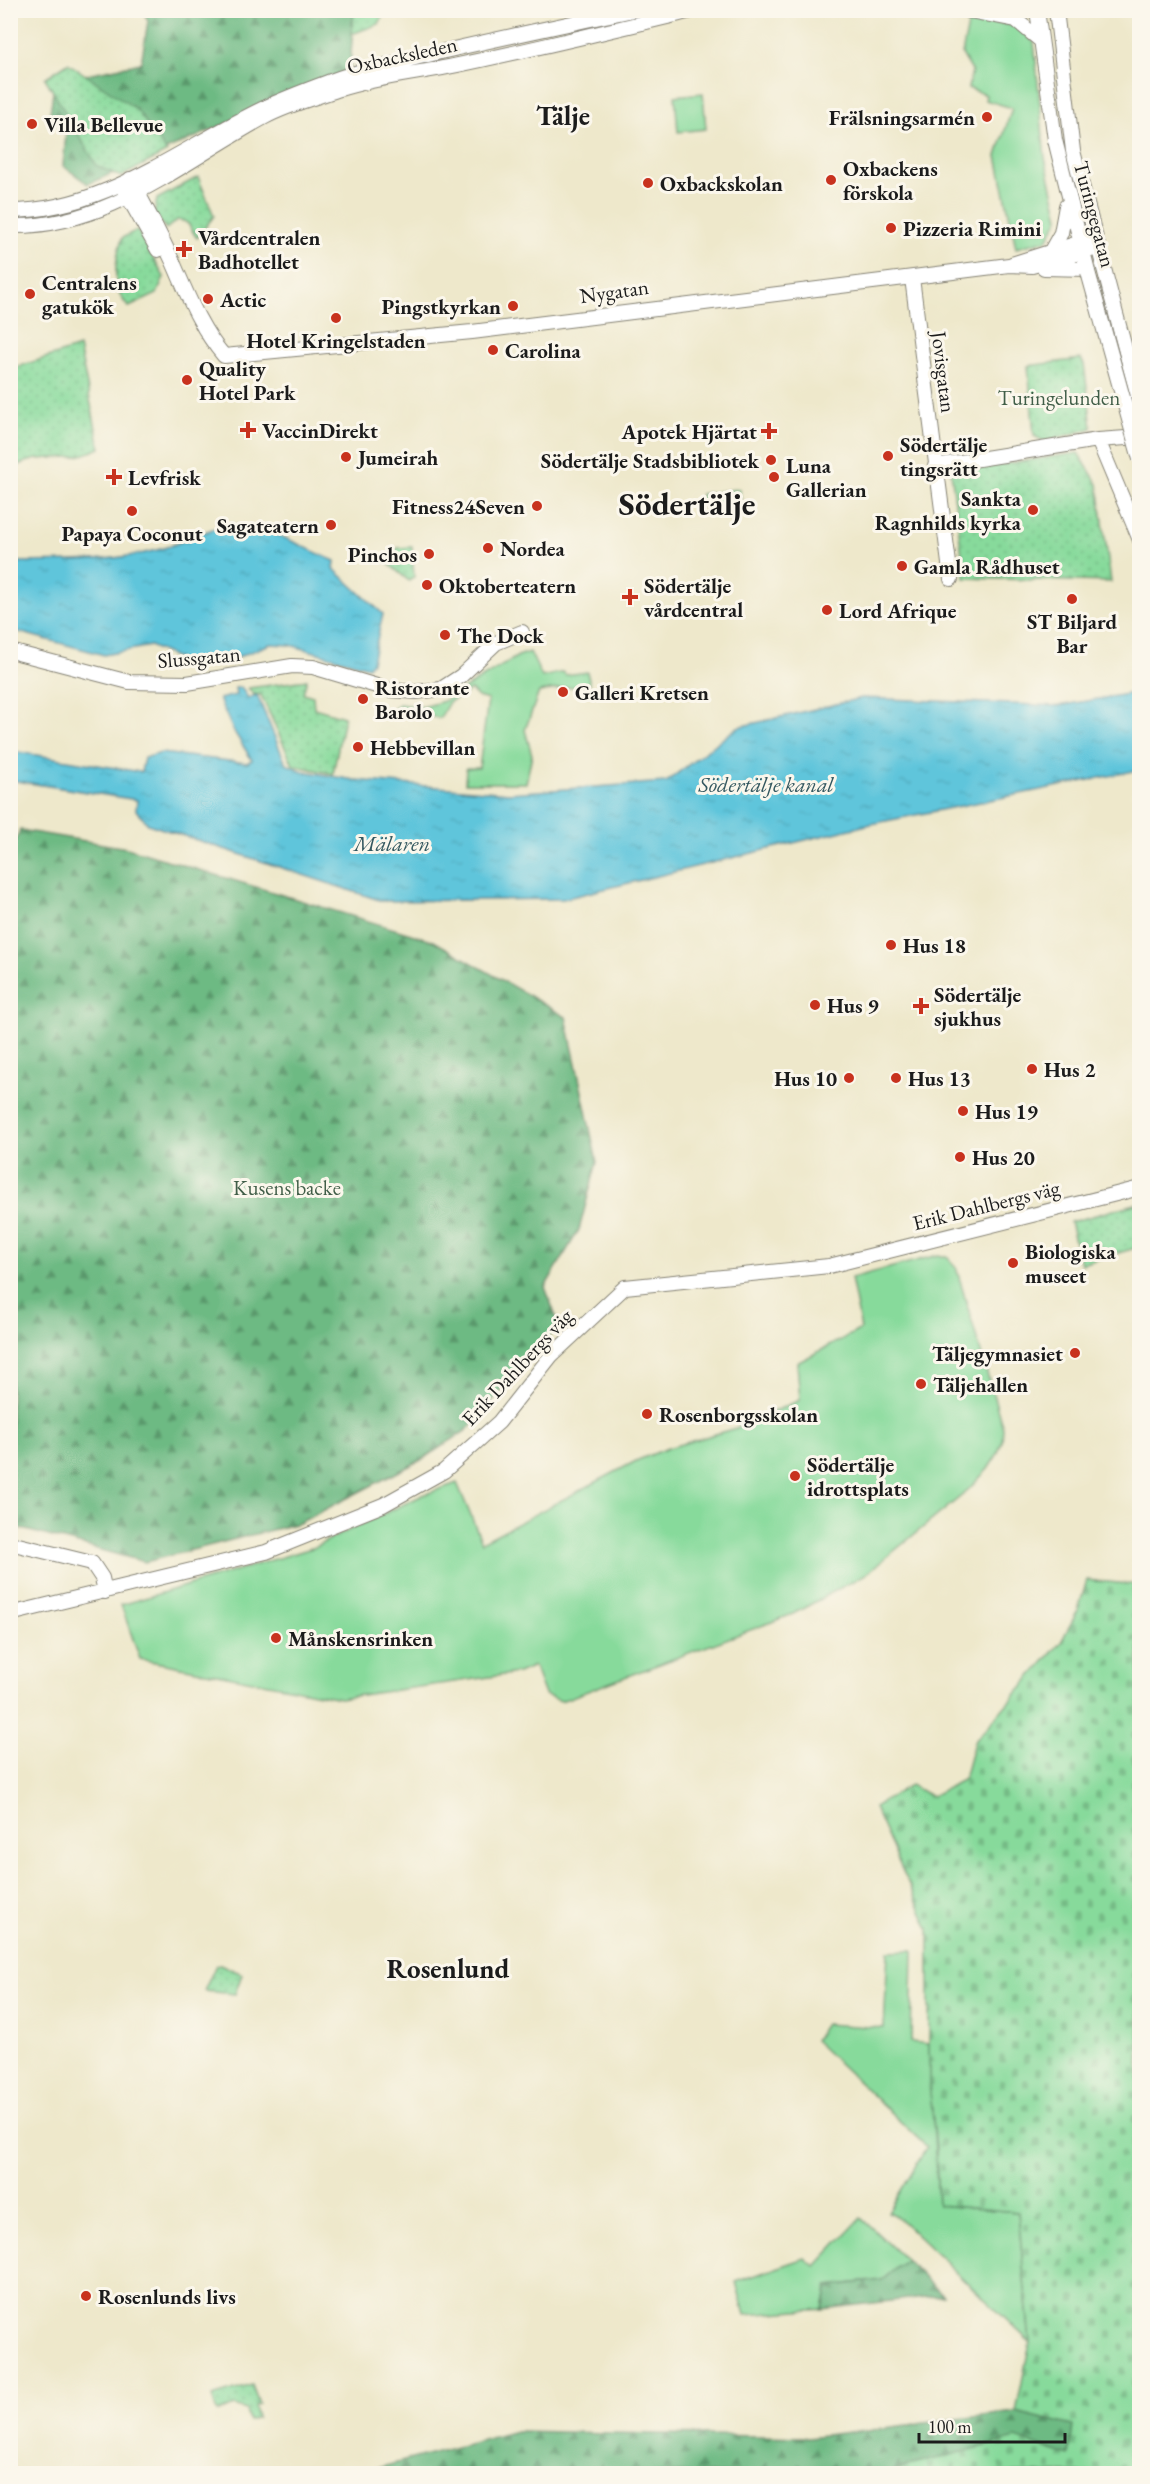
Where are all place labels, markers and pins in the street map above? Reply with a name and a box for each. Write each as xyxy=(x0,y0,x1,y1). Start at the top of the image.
place label: Frälsningsarmén xyxy=(829,104,975,131)
marker: Frälsningsarmén xyxy=(980,110,994,124)
place label: Villa Bellevue xyxy=(44,111,163,138)
marker: Villa Bellevue xyxy=(25,117,39,131)
place label: Oxbackens förskola xyxy=(843,155,938,206)
place label: Oxbackskolan xyxy=(660,170,783,197)
marker: Oxbackens förskola xyxy=(824,173,838,187)
marker: Oxbackskolan xyxy=(641,176,655,190)
place label: Pizzeria Rimini xyxy=(903,215,1042,242)
marker: Pizzeria Rimini xyxy=(884,221,898,235)
place label: Vårdcentralen Badhotellet xyxy=(198,224,320,275)
marker: Vårdcentralen Badhotellet xyxy=(175,240,193,258)
place label: Centralens gatukök xyxy=(42,269,137,320)
place label: Actic xyxy=(219,286,266,313)
marker: Centralens gatukök xyxy=(23,287,37,301)
marker: Actic xyxy=(201,292,215,306)
place label: Pingstkyrkan xyxy=(381,293,501,320)
marker: Pingstkyrkan xyxy=(506,299,520,313)
marker: Hotel Kringelstaden xyxy=(329,311,343,325)
place label: Hotel Kringelstaden xyxy=(246,327,426,354)
place label: Carolina xyxy=(505,337,582,364)
marker: Carolina xyxy=(486,343,500,357)
place label: Quality Hotel Park xyxy=(199,355,296,406)
marker: Quality Hotel Park xyxy=(180,373,194,387)
place label: VaccinDirekt xyxy=(262,417,378,444)
place label: Apotek Hjärtat xyxy=(621,418,757,445)
marker: VaccinDirekt xyxy=(239,421,257,439)
marker: Apotek Hjärtat xyxy=(762,424,776,438)
place label: Södertälje tingsrätt xyxy=(900,431,988,482)
place label: Jumeirah xyxy=(356,444,439,471)
place label: Södertälje Stadsbibliotek xyxy=(541,447,760,474)
marker: Södertälje tingsrätt xyxy=(881,449,895,463)
marker: Jumeirah xyxy=(339,450,353,464)
place label: Luna Gallerian xyxy=(786,452,867,503)
marker: Södertälje Stadsbibliotek xyxy=(764,453,778,467)
place label: Levfrisk xyxy=(128,464,201,491)
marker: Levfrisk xyxy=(105,468,123,486)
marker: Luna Gallerian xyxy=(767,470,781,484)
place label: Sankta Ragnhilds kyrka xyxy=(875,485,1022,536)
place label: Fitness24Seven xyxy=(392,493,525,520)
marker: Fitness24Seven xyxy=(530,499,544,513)
marker: Sankta Ragnhilds kyrka xyxy=(1026,503,1040,517)
marker: Papaya Coconut xyxy=(125,504,139,518)
place label: Sagateatern xyxy=(217,512,319,539)
marker: Sagateatern xyxy=(324,518,338,532)
place label: Papaya Coconut xyxy=(61,520,203,547)
place label: Nordea xyxy=(500,535,565,562)
place label: Pinchos xyxy=(348,541,417,568)
marker: Nordea xyxy=(481,541,495,555)
marker: Pinchos xyxy=(422,547,436,561)
place label: Gamla Rådhuset xyxy=(914,553,1060,580)
marker: Gamla Rådhuset xyxy=(895,559,909,573)
place label: Oktoberteatern xyxy=(439,572,576,599)
place label: Södertälje vårdcentral xyxy=(644,572,743,623)
marker: Oktoberteatern xyxy=(420,578,434,592)
marker: Södertälje vårdcentral xyxy=(621,588,639,606)
marker: ST Biljard Bar xyxy=(1065,592,1079,606)
place label: Lord Afrique xyxy=(839,597,957,624)
marker: Lord Afrique xyxy=(820,603,834,617)
place label: ST Biljard Bar xyxy=(1027,608,1117,659)
place label: The Dock xyxy=(457,622,544,649)
marker: The Dock xyxy=(438,628,452,642)
place label: Ristorante Barolo xyxy=(375,674,469,725)
place label: Galleri Kretsen xyxy=(575,679,709,706)
marker: Galleri Kretsen xyxy=(556,685,570,699)
marker: Ristorante Barolo xyxy=(356,692,370,706)
place label: Hebbevillan xyxy=(370,734,476,761)
marker: Hebbevillan xyxy=(351,740,365,754)
place label: Hus 18 xyxy=(903,932,966,959)
marker: Hus 18 xyxy=(884,938,898,952)
place label: Södertälje sjukhus xyxy=(934,981,1022,1032)
place label: Hus 9 xyxy=(827,992,879,1019)
marker: Södertälje sjukhus xyxy=(912,997,930,1015)
marker: Hus 9 xyxy=(808,998,822,1012)
place label: Hus 2 xyxy=(1044,1056,1096,1083)
marker: Hus 2 xyxy=(1025,1062,1039,1076)
place label: Hus 10 xyxy=(774,1065,837,1092)
place label: Hus 13 xyxy=(908,1065,971,1092)
marker: Hus 10 xyxy=(842,1071,856,1085)
marker: Hus 13 xyxy=(889,1071,903,1085)
place label: Hus 19 xyxy=(975,1098,1038,1125)
marker: Hus 19 xyxy=(956,1104,970,1118)
place label: Hus 20 xyxy=(972,1144,1035,1171)
marker: Hus 20 xyxy=(953,1150,967,1164)
place label: Biologiska museet xyxy=(1025,1238,1117,1289)
marker: Biologiska museet xyxy=(1006,1256,1020,1270)
place label: Täljegymnasiet xyxy=(932,1340,1063,1367)
marker: Täljegymnasiet xyxy=(1068,1346,1082,1360)
place label: Täljehallen xyxy=(933,1371,1028,1398)
marker: Täljehallen xyxy=(914,1377,928,1391)
place label: Rosenborgsskolan xyxy=(659,1401,818,1428)
marker: Rosenborgsskolan xyxy=(640,1407,654,1421)
place label: Södertälje idrottsplats xyxy=(807,1451,909,1502)
marker: Södertälje idrottsplats xyxy=(788,1469,802,1483)
place label: Månskensrinken xyxy=(288,1625,433,1652)
marker: Månskensrinken xyxy=(269,1631,283,1645)
place label: Rosenlunds livs xyxy=(98,2283,236,2310)
marker: Rosenlunds livs xyxy=(79,2289,93,2303)

